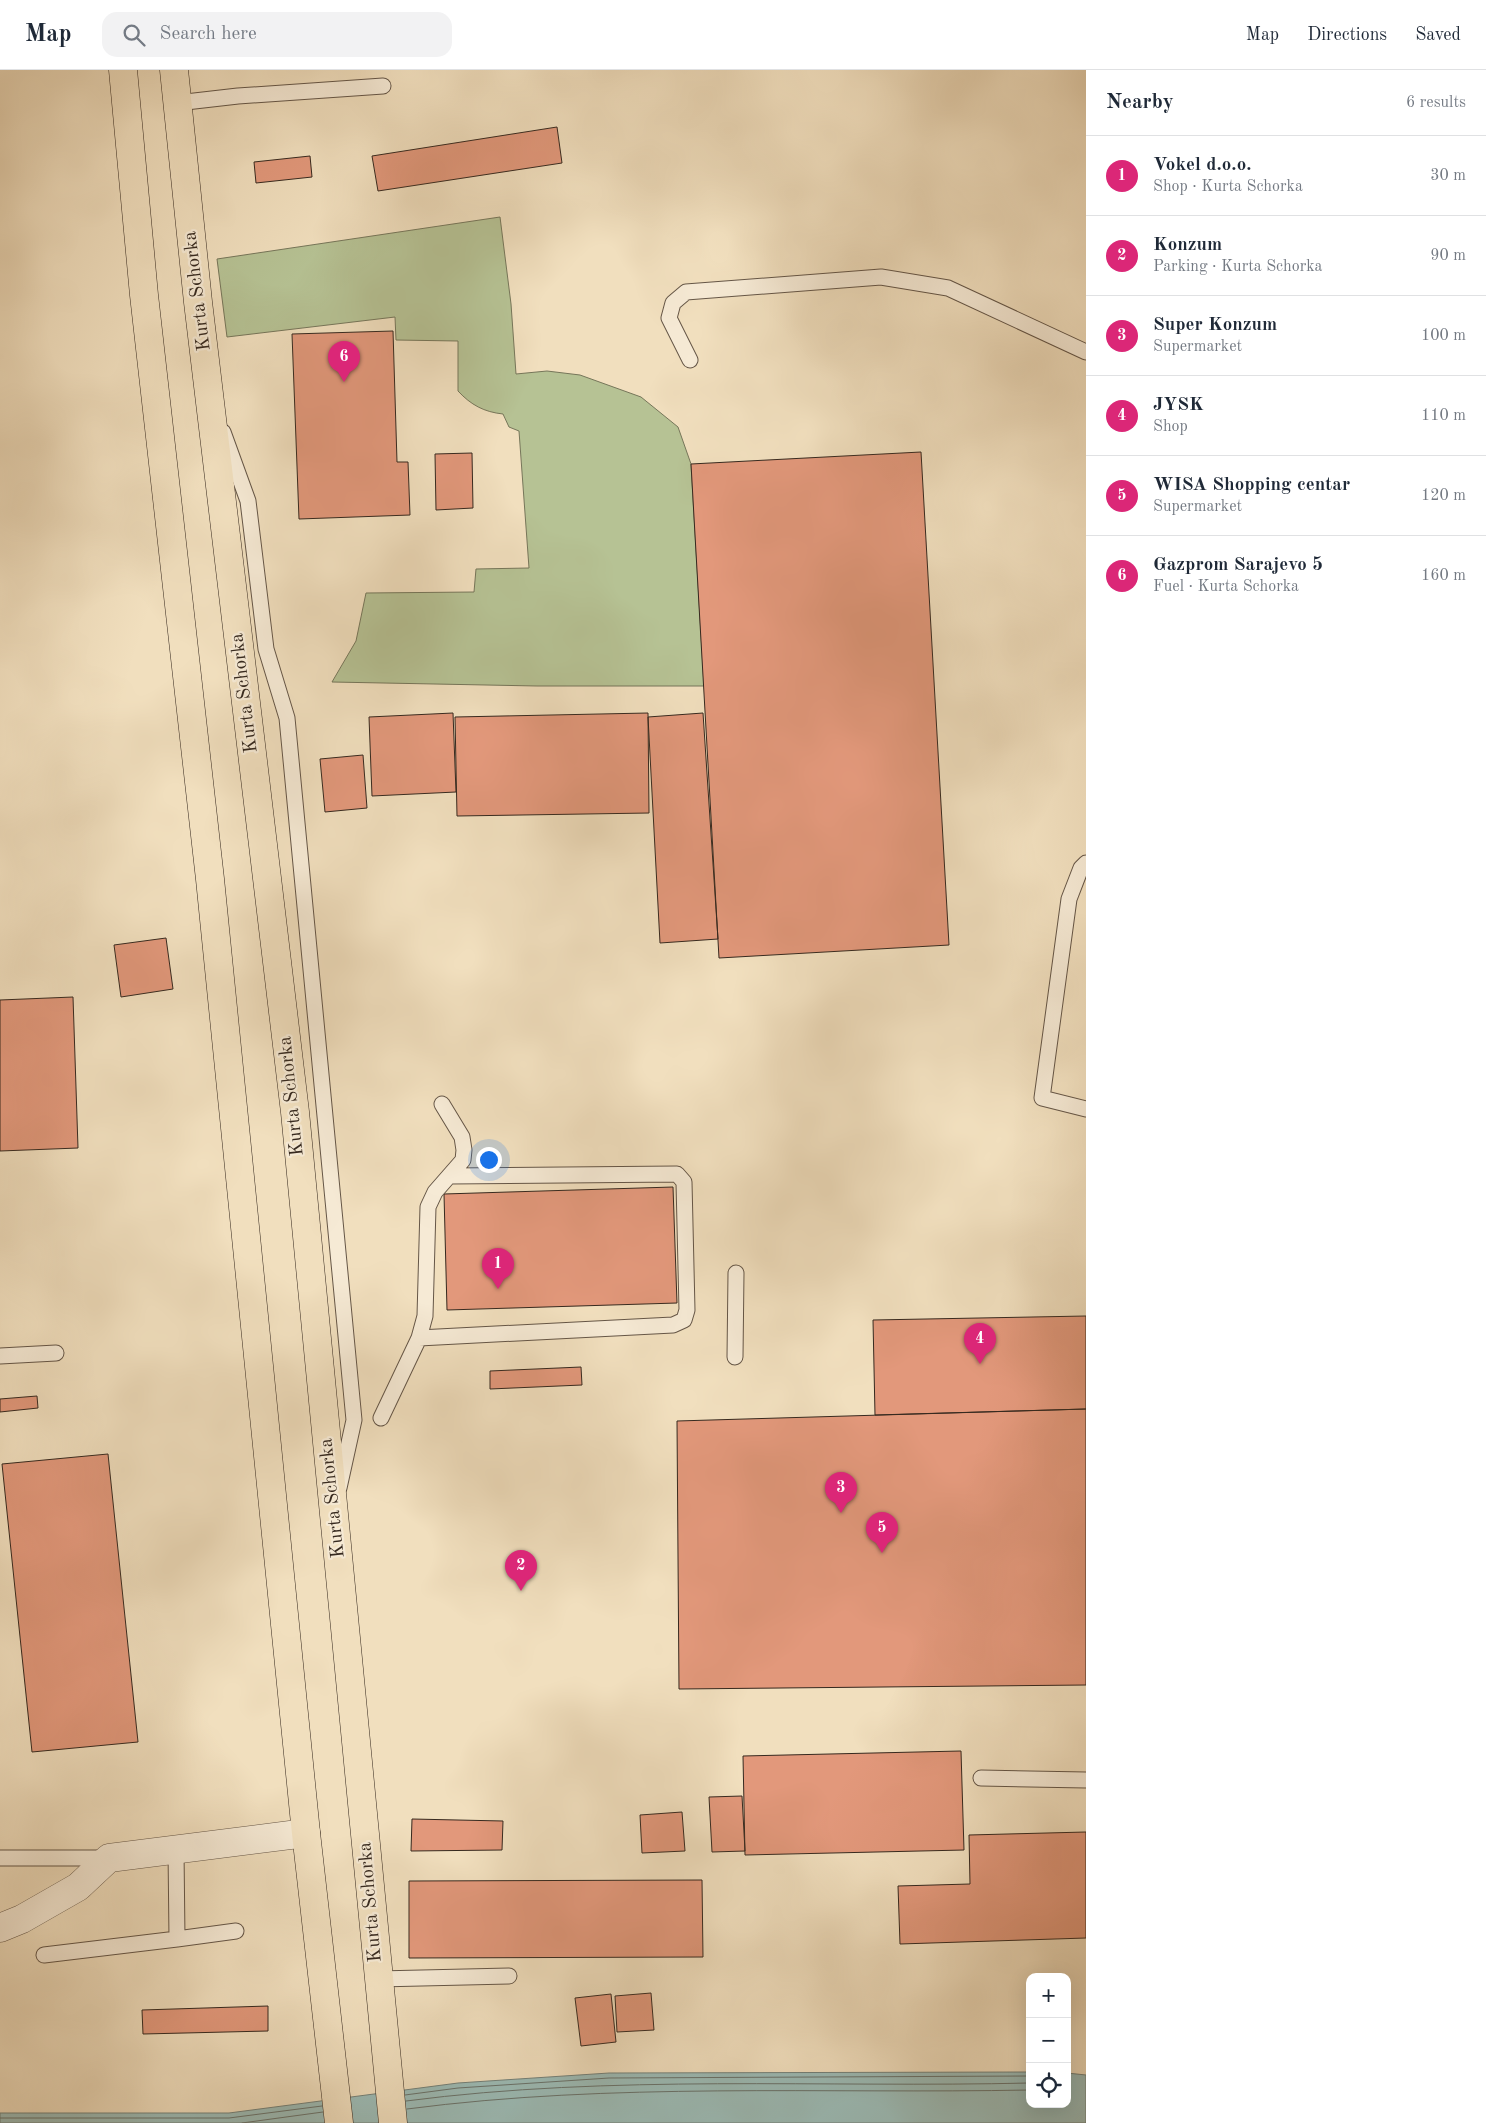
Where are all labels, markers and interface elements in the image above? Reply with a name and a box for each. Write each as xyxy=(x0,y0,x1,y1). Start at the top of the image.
search box xyxy=(102,12,452,57)
icon: search xyxy=(120,21,148,49)
text: Map xyxy=(25,23,72,47)
text: Search here xyxy=(160,25,257,44)
text: Map xyxy=(1246,26,1279,44)
text: Directions xyxy=(1307,26,1387,44)
text: Saved xyxy=(1415,26,1461,44)
text: Nearby xyxy=(1106,92,1174,113)
text: 6 results xyxy=(1406,95,1466,111)
text: Vokel d.o.o. xyxy=(1153,156,1252,175)
text: 1 xyxy=(1117,168,1127,184)
text: 30 m xyxy=(1430,168,1466,184)
text: Shop · Kurta Schorka xyxy=(1153,179,1303,195)
street label: Kurta Schorka xyxy=(181,229,215,352)
text: Konzum xyxy=(1153,236,1222,255)
text: 2 xyxy=(1117,248,1127,264)
text: 90 m xyxy=(1430,248,1466,264)
text: Parking · Kurta Schorka xyxy=(1153,259,1323,275)
text: Super Konzum xyxy=(1153,316,1277,335)
text: 3 xyxy=(1117,328,1127,344)
text: 100 m xyxy=(1421,328,1466,344)
text: Supermarket xyxy=(1153,339,1242,355)
pin: 6 xyxy=(328,341,360,382)
text: JYSK xyxy=(1153,396,1204,415)
text: 4 xyxy=(1117,408,1127,424)
text: 110 m xyxy=(1421,408,1466,424)
text: Shop xyxy=(1153,419,1188,435)
text: WISA Shopping centar xyxy=(1153,476,1350,495)
text: 5 xyxy=(1117,488,1127,504)
text: 120 m xyxy=(1421,488,1466,504)
text: Supermarket xyxy=(1153,499,1242,515)
text: Gazprom Sarajevo 5 xyxy=(1153,556,1323,575)
text: 6 xyxy=(1117,568,1127,584)
text: 160 m xyxy=(1421,568,1466,584)
text: Fuel · Kurta Schorka xyxy=(1153,579,1299,595)
street label: Kurta Schorka xyxy=(228,631,262,754)
street label: Kurta Schorka xyxy=(276,1034,308,1157)
your location xyxy=(476,1147,502,1173)
pin: 1 xyxy=(482,1248,514,1289)
pin: 4 xyxy=(964,1323,996,1364)
street label: Kurta Schorka xyxy=(317,1436,349,1559)
pin: 3 xyxy=(825,1472,857,1513)
pin: 5 xyxy=(866,1512,898,1553)
pin: 2 xyxy=(505,1550,537,1591)
street label: Kurta Schorka xyxy=(356,1841,386,1963)
map controls xyxy=(1026,1973,1071,2108)
button: + xyxy=(1026,1973,1071,2018)
button: − xyxy=(1026,2018,1071,2063)
button: locate xyxy=(1026,2063,1071,2108)

